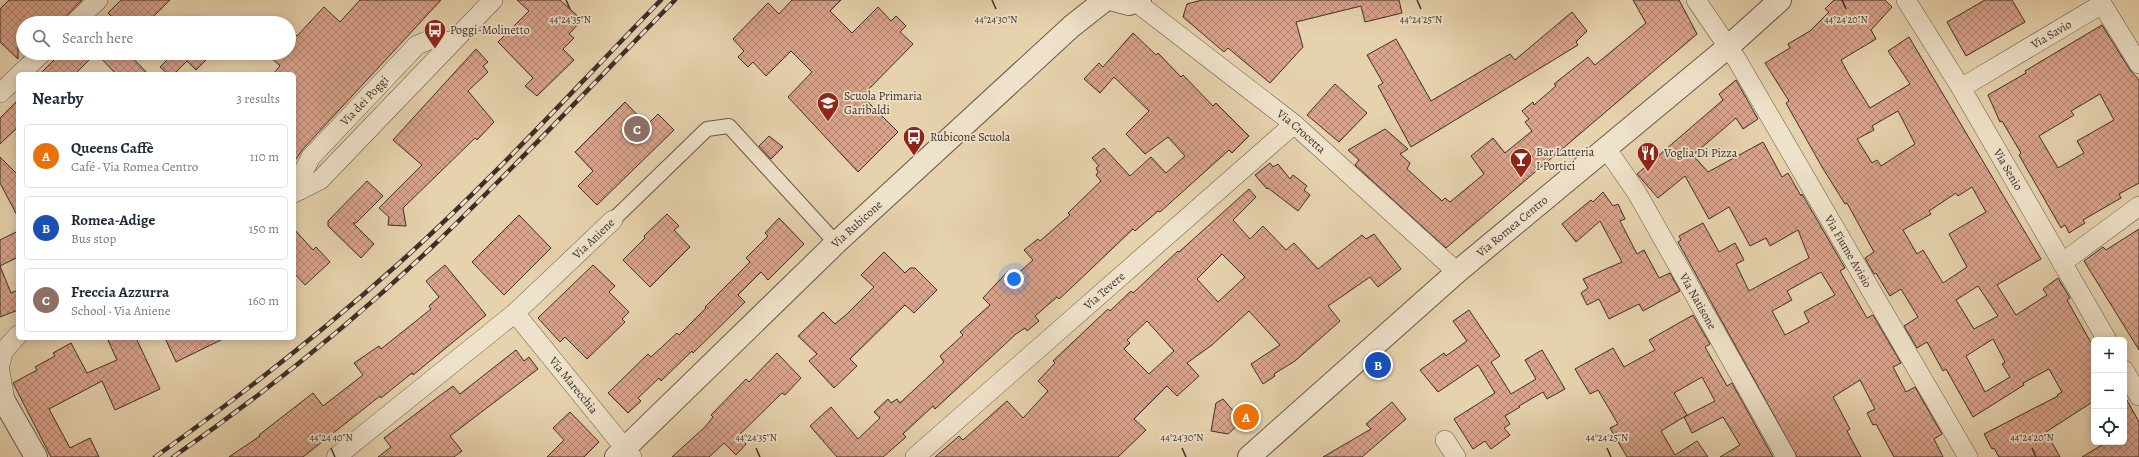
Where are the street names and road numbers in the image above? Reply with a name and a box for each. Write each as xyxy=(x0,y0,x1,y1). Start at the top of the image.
street label: Via Savio xyxy=(2027,16,2074,53)
street label: Via dei Poggi xyxy=(336,72,392,130)
street label: Via Crocetta xyxy=(1273,105,1330,157)
street label: Via Senio xyxy=(1989,145,2027,193)
street label: Via Romea Centro xyxy=(1472,192,1551,261)
street label: Via Rubicone xyxy=(827,196,886,252)
street label: Via Fiume Avisio xyxy=(1820,211,1876,291)
street label: Via Aniene xyxy=(568,215,618,263)
street label: Via Tevere xyxy=(1080,268,1128,314)
street label: Via Natisone xyxy=(1675,269,1720,332)
street label: Via Marecchia xyxy=(545,353,602,417)

